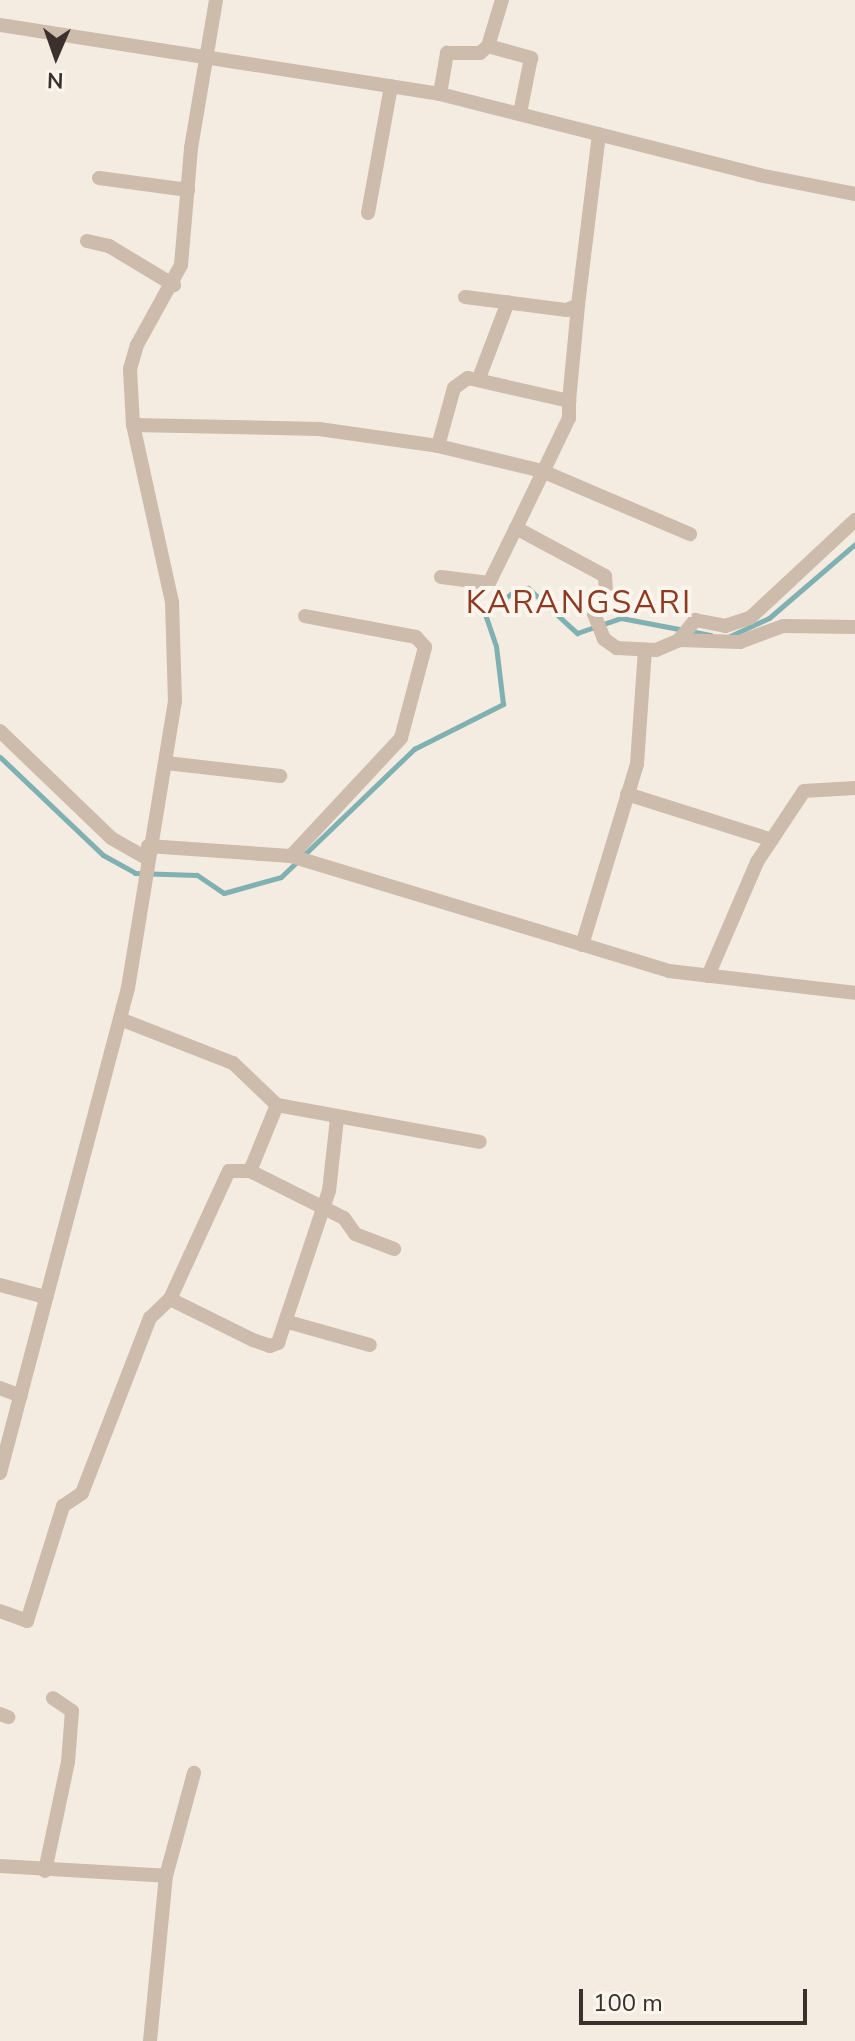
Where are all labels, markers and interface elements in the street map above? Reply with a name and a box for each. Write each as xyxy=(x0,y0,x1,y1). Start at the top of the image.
north arrow xyxy=(16,16,96,96)
text: N xyxy=(46,65,64,95)
district label: KARANGSARI xyxy=(466,584,692,622)
scale bar xyxy=(583,1973,811,2023)
text: 100 m xyxy=(593,1987,663,2019)

